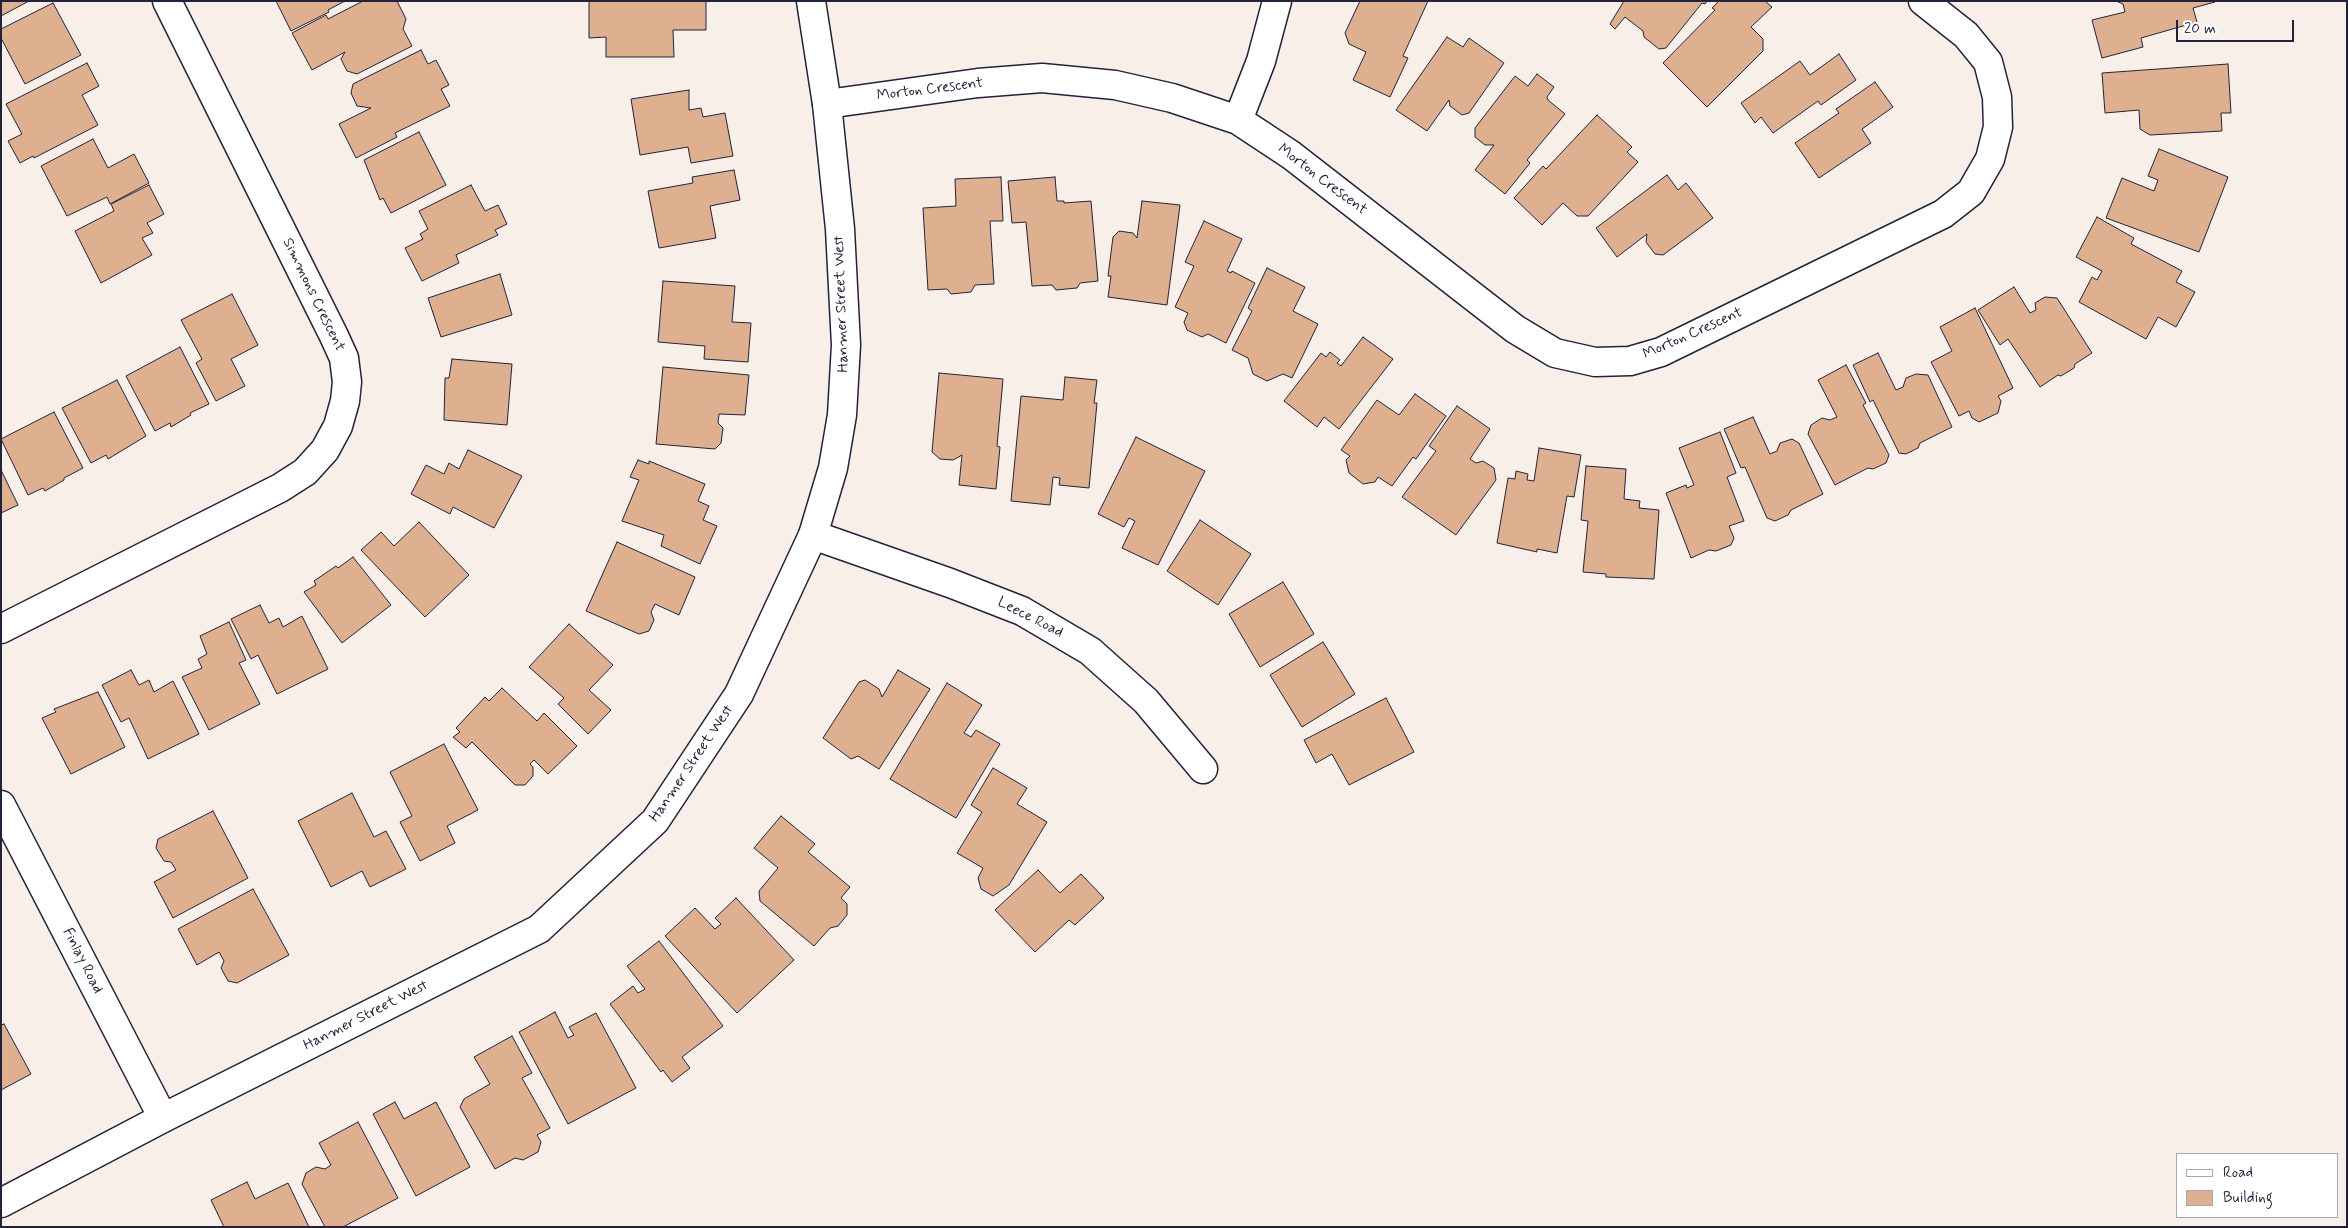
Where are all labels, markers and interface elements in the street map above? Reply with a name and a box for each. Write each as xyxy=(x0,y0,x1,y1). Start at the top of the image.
scale bar xyxy=(2178,10,2296,42)
text: 20 m xyxy=(2184,19,2216,39)
street label: Morton Crescent xyxy=(876,75,984,105)
street label: Morton Crescent xyxy=(1274,141,1370,219)
street label: Simmons Crescent xyxy=(278,235,348,355)
street label: Hanmer Street West xyxy=(831,235,853,373)
street label: Morton Crescent xyxy=(1640,304,1746,364)
street label: Leece Road xyxy=(994,594,1066,642)
street label: Hanmer Street West xyxy=(646,702,738,826)
street label: Finlay Road xyxy=(58,925,106,997)
street label: Hanmer Street West xyxy=(301,977,431,1055)
legend xyxy=(2176,1153,2338,1218)
text: Road xyxy=(2223,1163,2253,1183)
text: Building xyxy=(2223,1188,2273,1208)

